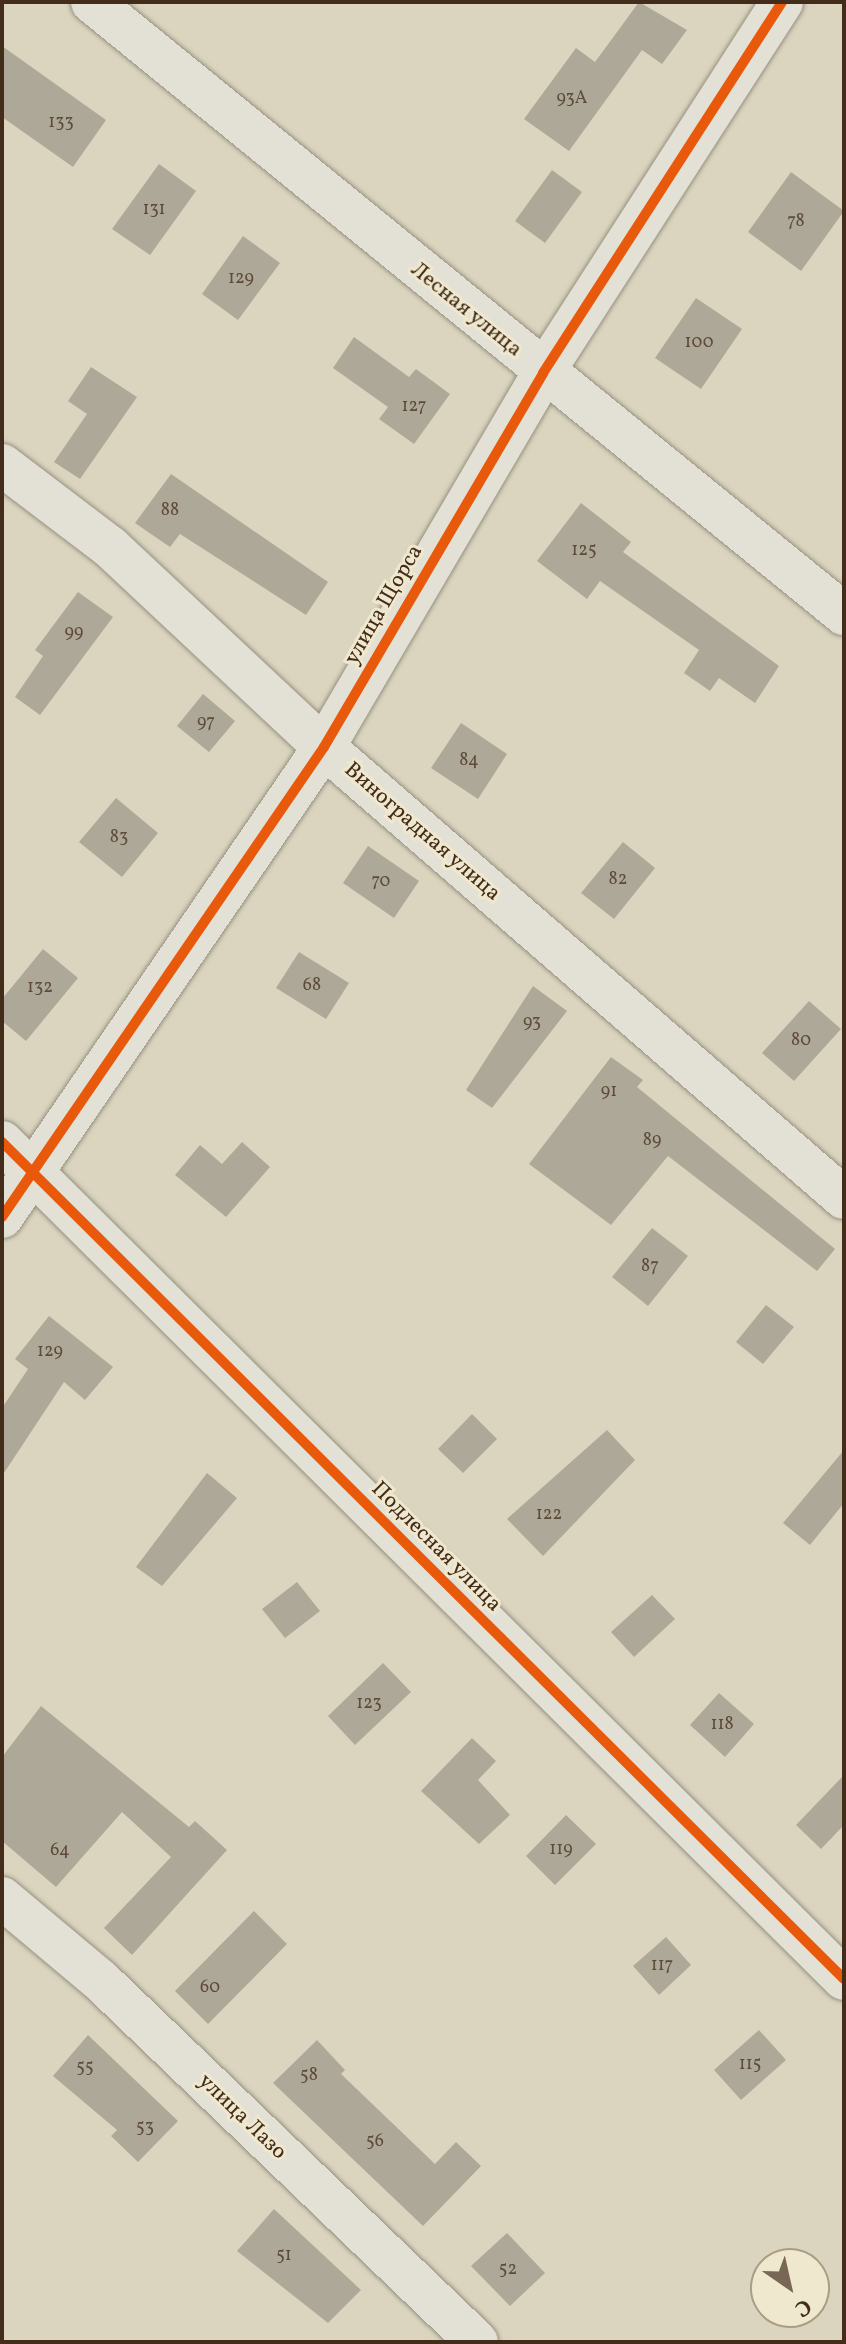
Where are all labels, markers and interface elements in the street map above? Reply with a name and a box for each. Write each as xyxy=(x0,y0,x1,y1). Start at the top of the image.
house number: 93А xyxy=(557,88,587,110)
house number: 133 xyxy=(48,112,74,134)
house number: 131 xyxy=(142,199,166,221)
house number: 78 xyxy=(787,211,805,233)
street label: Лесная улица xyxy=(405,257,527,363)
house number: 129 xyxy=(228,268,254,290)
house number: 100 xyxy=(685,332,713,354)
house number: 127 xyxy=(402,396,426,418)
house number: 88 xyxy=(161,500,179,522)
street label: улица Щорса xyxy=(339,540,429,670)
house number: 125 xyxy=(571,540,597,562)
house number: 99 xyxy=(65,622,83,644)
house number: 97 xyxy=(197,712,215,734)
house number: 84 xyxy=(459,750,479,772)
street label: Виноградная улица xyxy=(338,757,506,907)
house number: 83 xyxy=(110,827,128,849)
house number: 82 xyxy=(609,869,627,891)
house number: 70 xyxy=(372,871,390,893)
house number: 68 xyxy=(303,975,321,997)
house number: 132 xyxy=(27,977,53,999)
house number: 93 xyxy=(523,1012,541,1034)
house number: 80 xyxy=(791,1030,811,1052)
house number: 91 xyxy=(601,1081,617,1103)
house number: 89 xyxy=(643,1130,661,1152)
house number: 87 xyxy=(641,1256,659,1278)
house number: 129 xyxy=(37,1341,63,1363)
street label: Подлесная улица xyxy=(365,1476,507,1618)
house number: 122 xyxy=(536,1504,562,1526)
house number: 123 xyxy=(356,1693,382,1715)
house number: 118 xyxy=(710,1714,734,1736)
house number: 119 xyxy=(549,1839,573,1861)
house number: 64 xyxy=(50,1840,70,1862)
house number: 117 xyxy=(651,1955,673,1977)
house number: 60 xyxy=(200,1977,220,1999)
house number: 115 xyxy=(739,2054,761,2076)
house number: 55 xyxy=(76,2057,94,2079)
house number: 58 xyxy=(300,2065,318,2087)
street label: улица Лазо xyxy=(192,2068,292,2166)
house number: 53 xyxy=(136,2117,154,2139)
house number: 56 xyxy=(366,2131,384,2153)
house number: 51 xyxy=(276,2245,292,2267)
north arrow xyxy=(750,2248,830,2328)
house number: 52 xyxy=(499,2259,517,2281)
text: С xyxy=(788,2290,817,2323)

